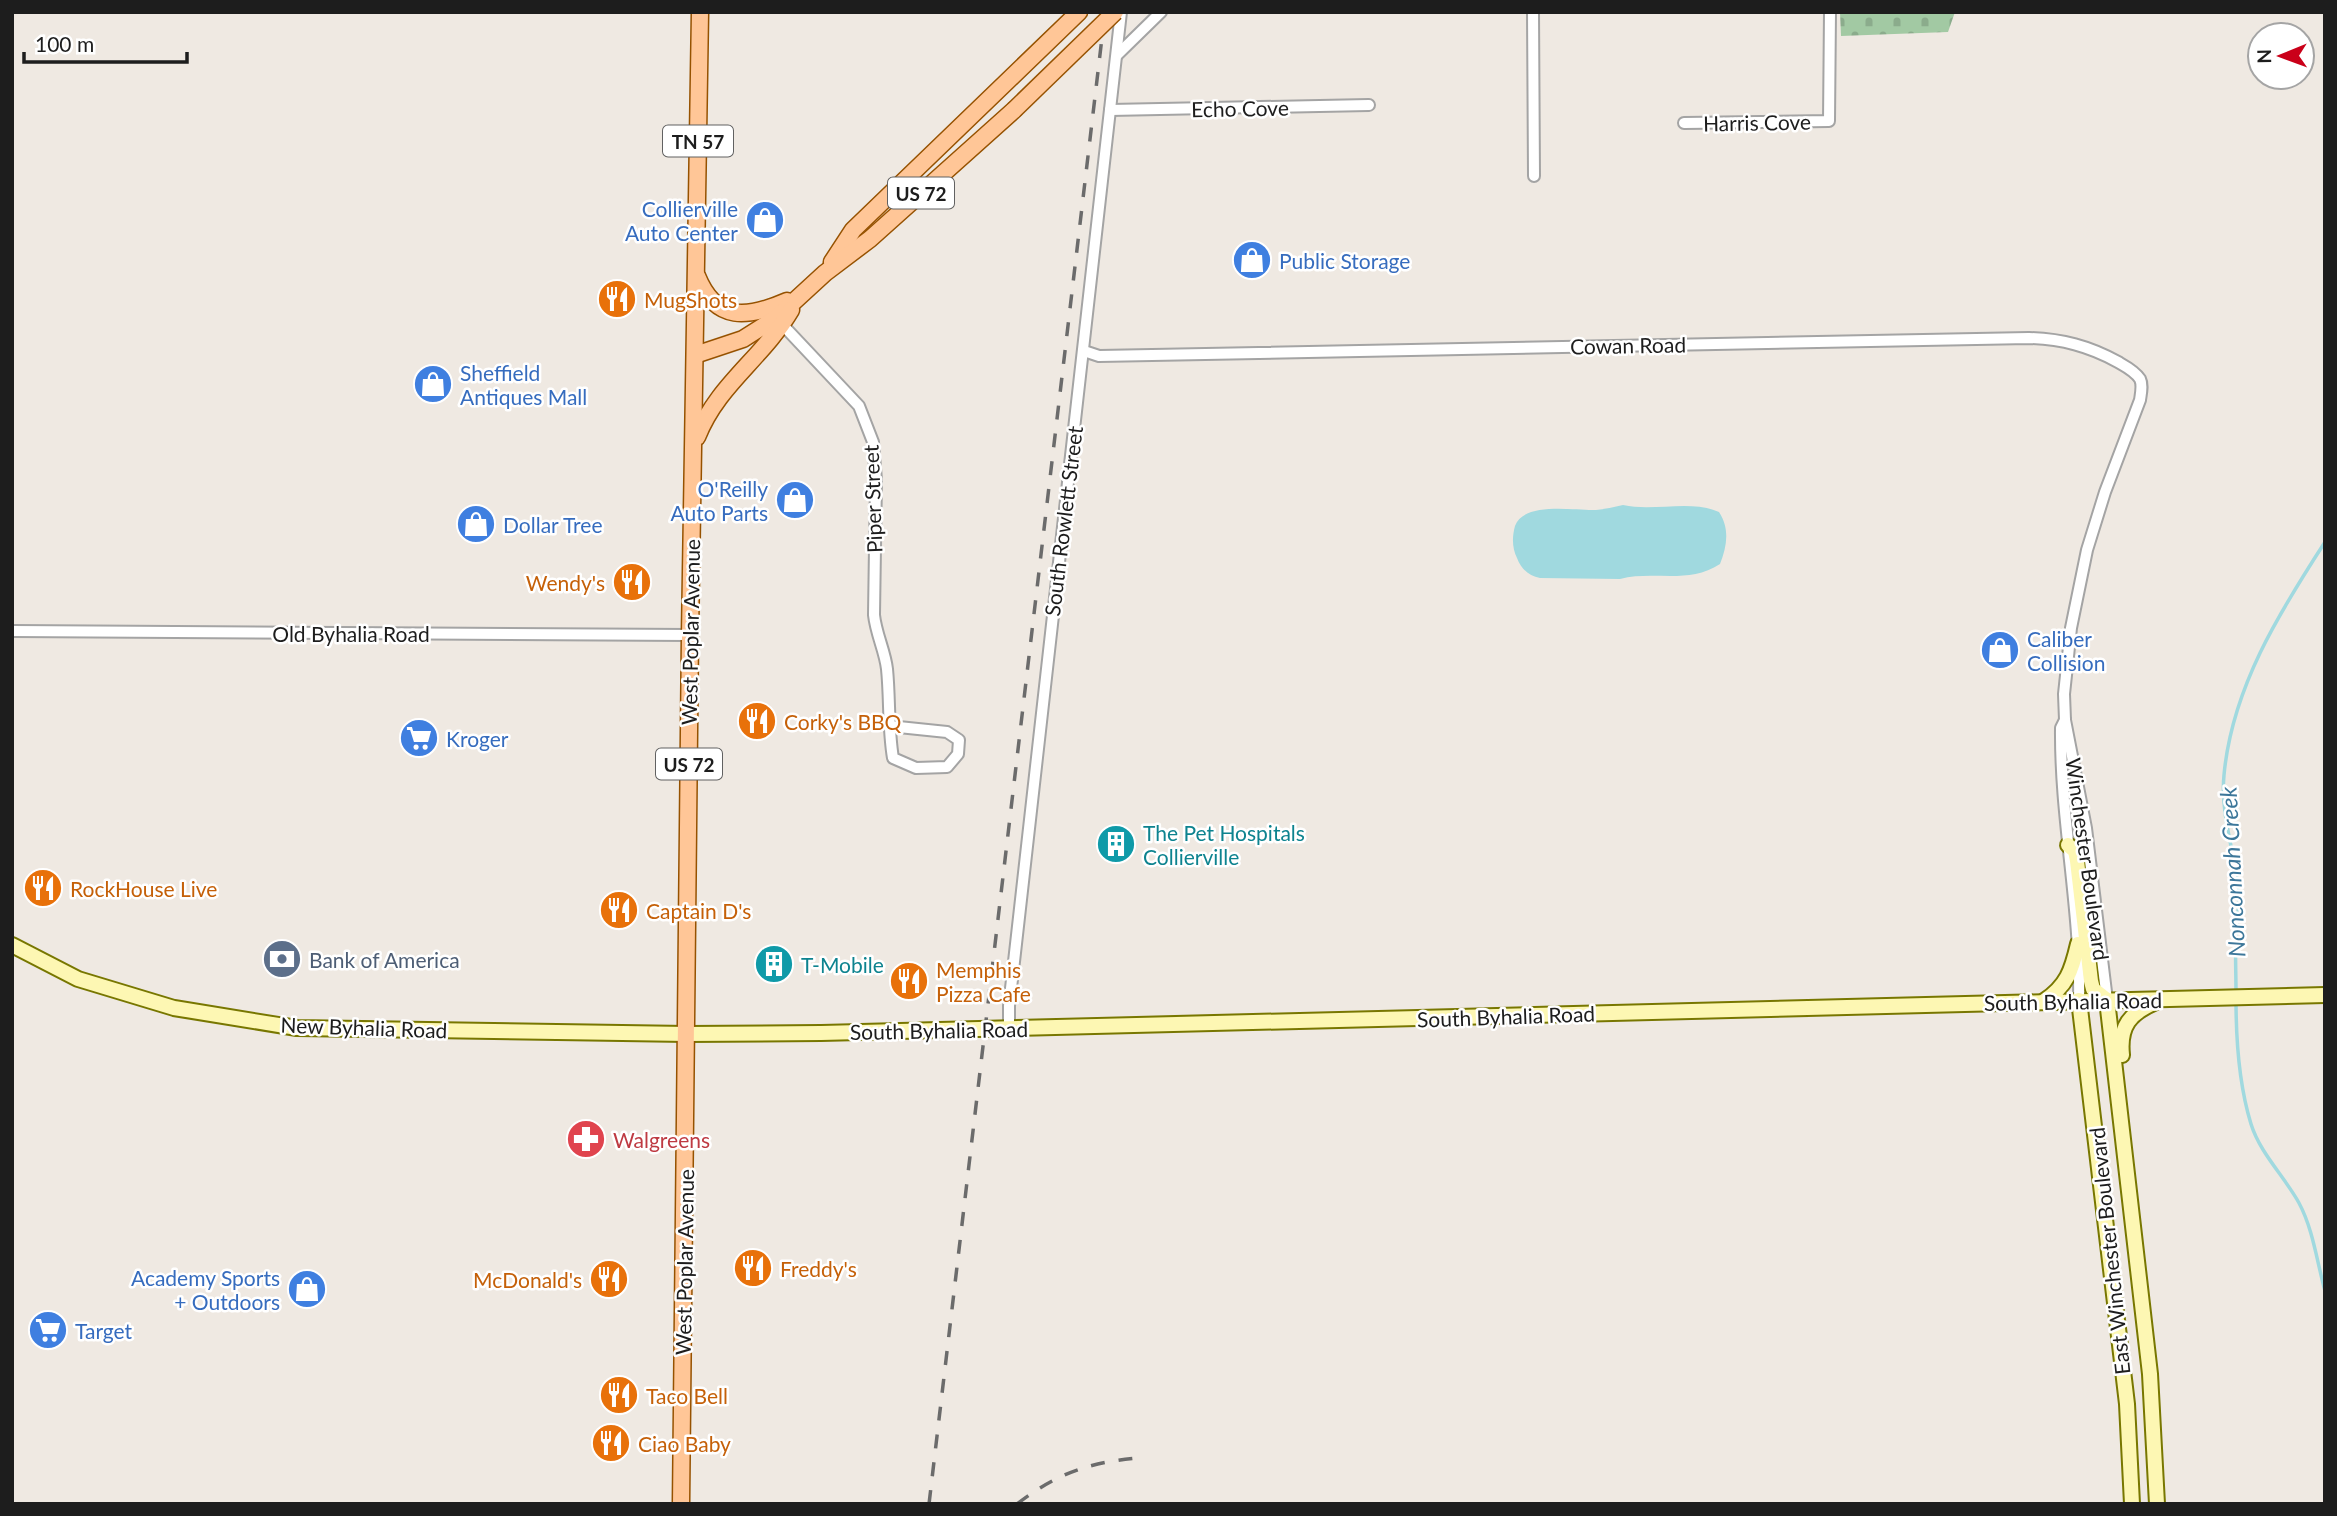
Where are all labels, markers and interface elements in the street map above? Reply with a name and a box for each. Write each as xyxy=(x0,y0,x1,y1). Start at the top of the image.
scale bar xyxy=(24,21,187,65)
north arrow xyxy=(2246,21,2316,91)
text: 100 m xyxy=(35,31,94,56)
text: N xyxy=(2252,49,2275,64)
street label: Echo Cove xyxy=(1191,95,1289,121)
street label: Harris Cove xyxy=(1703,109,1811,135)
road number: TN 57 xyxy=(663,125,733,156)
road number: US 72 xyxy=(888,178,954,209)
place label: Collierville Auto Center xyxy=(625,196,738,245)
shop icon: Collierville Auto Center xyxy=(744,199,786,241)
shop icon: Public Storage xyxy=(1231,239,1273,281)
place label: Public Storage xyxy=(1279,248,1410,273)
restaurant icon: MugShots xyxy=(596,278,638,320)
place label: MugShots xyxy=(644,287,737,312)
street label: Cowan Road xyxy=(1570,331,1686,359)
place label: Sheffield Antiques Mall xyxy=(460,360,587,409)
shop icon: Sheffield Antiques Mall xyxy=(412,363,454,405)
street label: South Rowlett Street xyxy=(1039,424,1087,617)
street label: Piper Street xyxy=(858,444,886,554)
place label: O'Reilly Auto Parts xyxy=(671,476,768,525)
shop icon: O'Reilly Auto Parts xyxy=(774,479,816,521)
shop icon: Dollar Tree xyxy=(455,503,497,545)
place label: Dollar Tree xyxy=(503,512,603,537)
street label: West Poplar Avenue xyxy=(676,539,704,725)
restaurant icon: Wendy's xyxy=(611,561,653,603)
place label: Wendy's xyxy=(526,570,605,595)
street label: Old Byhalia Road xyxy=(272,621,430,646)
place label: Caliber Collision xyxy=(2027,626,2105,675)
shop icon: Caliber Collision xyxy=(1979,629,2021,671)
restaurant icon: Corky's BBQ xyxy=(736,700,778,742)
place label: Corky's BBQ xyxy=(784,709,902,734)
supermarket icon: Kroger xyxy=(398,717,440,759)
place label: Kroger xyxy=(446,726,509,751)
road number: US 72 xyxy=(656,748,722,779)
street label: Winchester Boulevard xyxy=(2061,756,2115,962)
water label: Nonconnah Creek xyxy=(2214,785,2250,958)
place label: The Pet Hospitals Collierville xyxy=(1143,820,1305,869)
building icon: The Pet Hospitals Collierville xyxy=(1095,823,1137,865)
restaurant icon: RockHouse Live xyxy=(22,867,64,909)
place label: RockHouse Live xyxy=(70,876,217,901)
restaurant icon: Captain D's xyxy=(598,889,640,931)
place label: Captain D's xyxy=(646,898,751,923)
bank icon: Bank of America xyxy=(261,938,303,980)
building icon: T-Mobile xyxy=(753,943,795,985)
place label: Bank of America xyxy=(309,947,460,972)
place label: T-Mobile xyxy=(801,952,884,977)
place label: Memphis Pizza Cafe xyxy=(936,957,1031,1006)
restaurant icon: Memphis Pizza Cafe xyxy=(888,960,930,1002)
street label: South Byhalia Road xyxy=(1984,987,2162,1015)
street label: South Byhalia Road xyxy=(1416,1000,1596,1032)
street label: New Byhalia Road xyxy=(280,1012,448,1042)
street label: South Byhalia Road xyxy=(850,1016,1028,1044)
pharmacy icon: Walgreens xyxy=(565,1118,607,1160)
street label: East Winchester Boulevard xyxy=(2084,1126,2134,1376)
place label: Walgreens xyxy=(613,1127,710,1152)
street label: West Poplar Avenue xyxy=(670,1169,698,1355)
restaurant icon: Freddy's xyxy=(732,1247,774,1289)
place label: Freddy's xyxy=(780,1256,857,1281)
restaurant icon: McDonald's xyxy=(588,1258,630,1300)
place label: Academy Sports + Outdoors xyxy=(131,1265,280,1314)
place label: McDonald's xyxy=(473,1267,582,1292)
shop icon: Academy Sports + Outdoors xyxy=(286,1268,328,1310)
supermarket icon: Target xyxy=(27,1309,69,1351)
place label: Target xyxy=(75,1318,133,1343)
restaurant icon: Taco Bell xyxy=(598,1374,640,1416)
place label: Taco Bell xyxy=(646,1383,728,1408)
restaurant icon: Ciao Baby xyxy=(590,1422,632,1464)
place label: Ciao Baby xyxy=(638,1431,731,1456)

